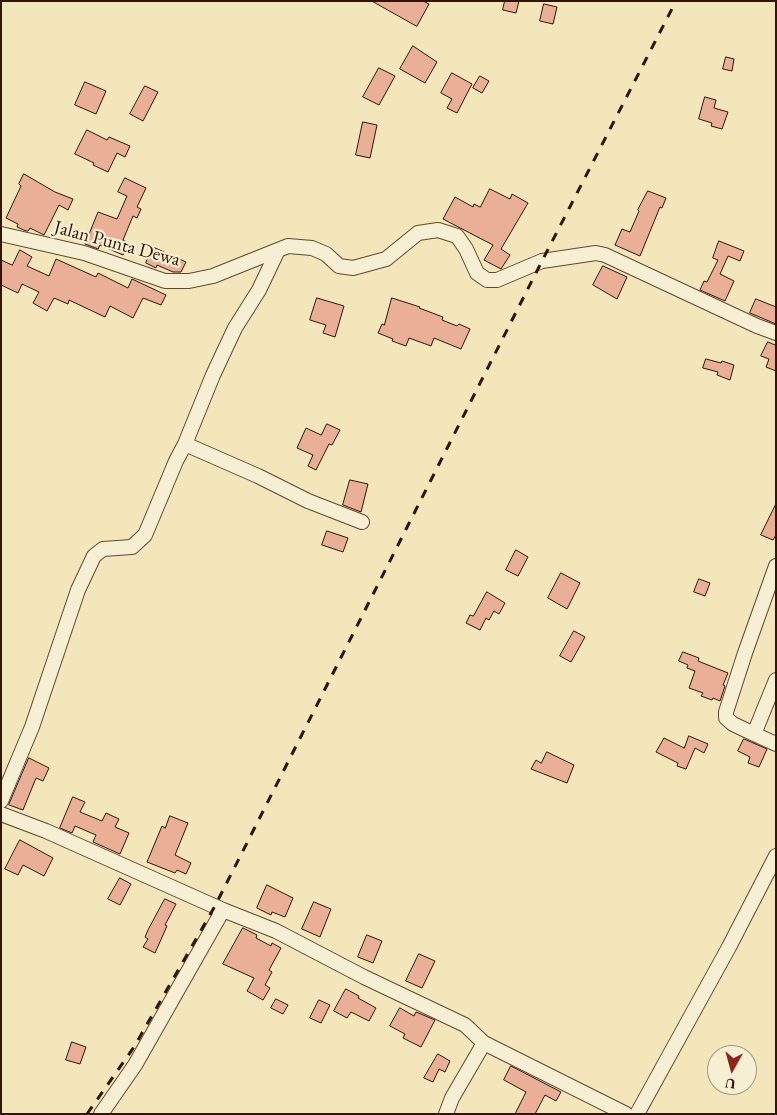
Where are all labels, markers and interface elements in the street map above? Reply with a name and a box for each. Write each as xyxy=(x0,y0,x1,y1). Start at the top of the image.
street label: Jalan Punta Dewa xyxy=(51,216,183,272)
north arrow xyxy=(707,1045,757,1095)
text: U xyxy=(724,1074,737,1093)

